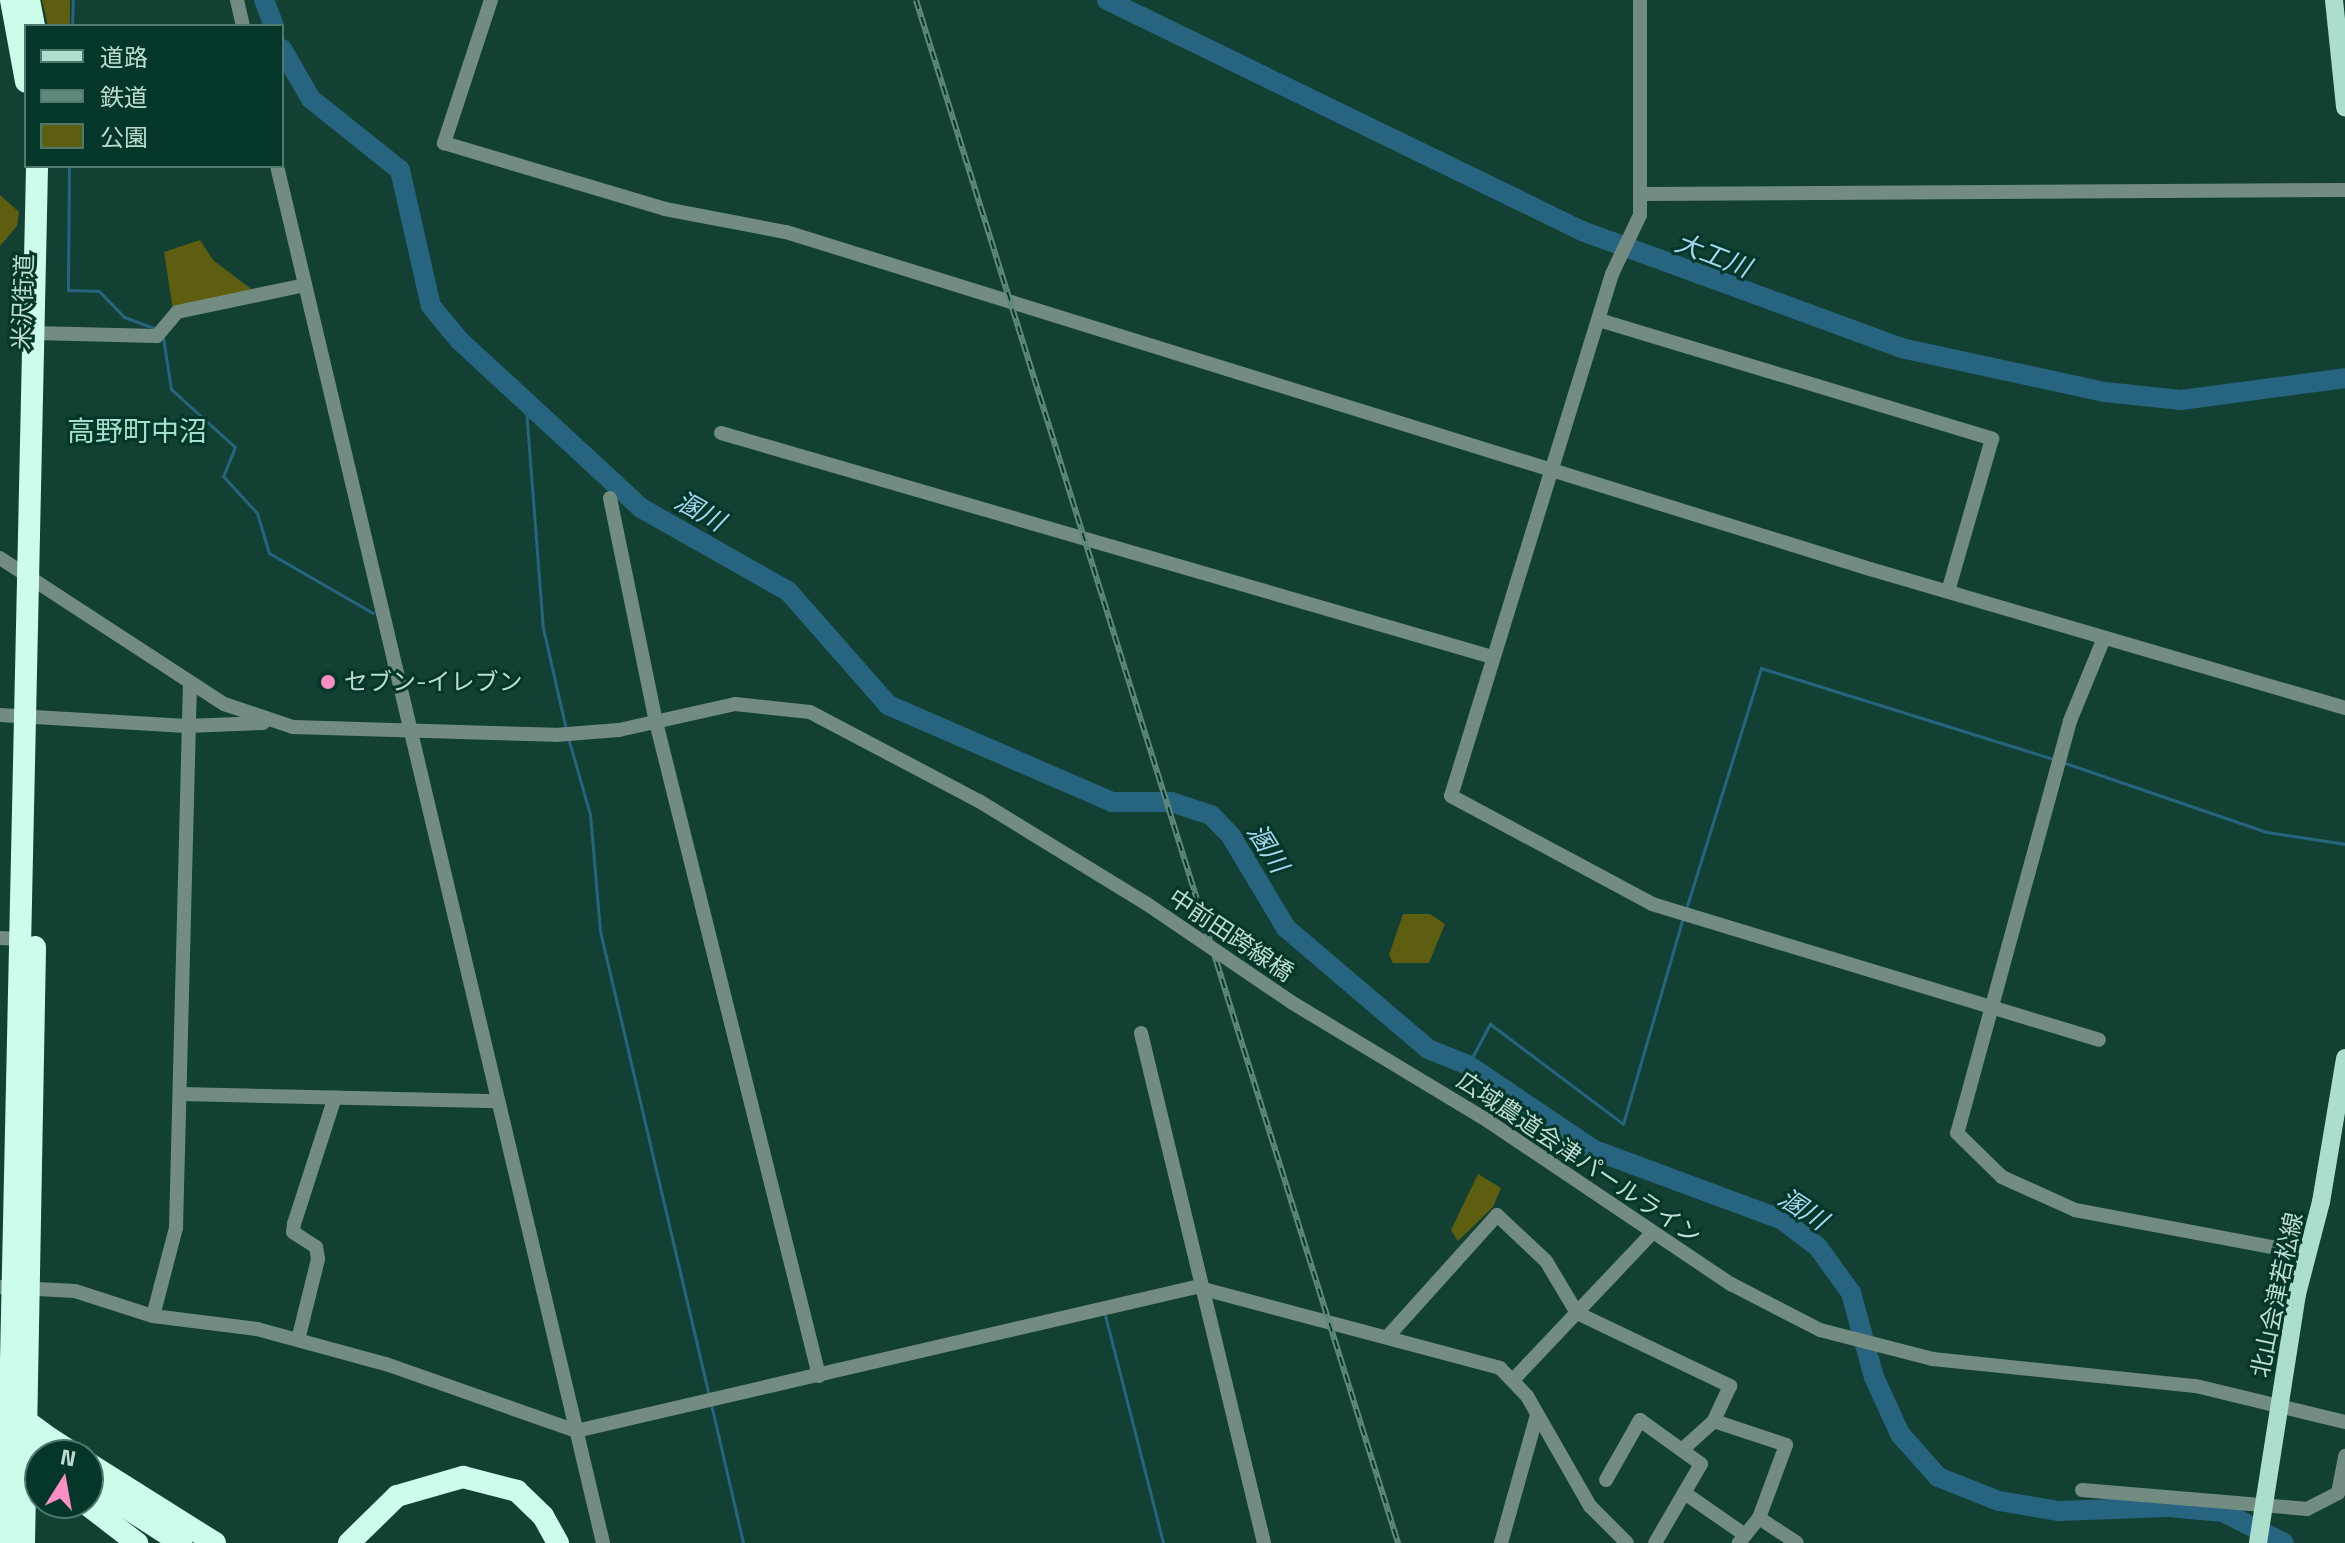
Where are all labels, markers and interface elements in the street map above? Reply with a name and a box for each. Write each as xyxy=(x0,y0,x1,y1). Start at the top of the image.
legend xyxy=(24,24,284,168)
text: 道路 xyxy=(100,39,148,75)
text: 鉄道 xyxy=(100,79,148,115)
text: 公園 xyxy=(100,119,148,155)
water label: 大工川 xyxy=(1671,226,1755,284)
street label: 米沢街道 xyxy=(7,254,39,350)
district label: 高野町中沼 xyxy=(67,414,207,448)
water label: 溷川 xyxy=(670,485,730,537)
place label: セブン-イレブン xyxy=(344,668,523,696)
marker: セブン-イレブン xyxy=(319,673,337,691)
water label: 溷川 xyxy=(1241,818,1295,878)
street label: 中前田跨線橋 xyxy=(1163,883,1299,987)
street label: 広域農道会津パールライン xyxy=(1452,1066,1706,1250)
water label: 溷川 xyxy=(1773,1182,1833,1236)
street label: 北山会津若松線 xyxy=(2245,1210,2309,1380)
north arrow xyxy=(24,1439,104,1519)
text: N xyxy=(57,1439,79,1476)

